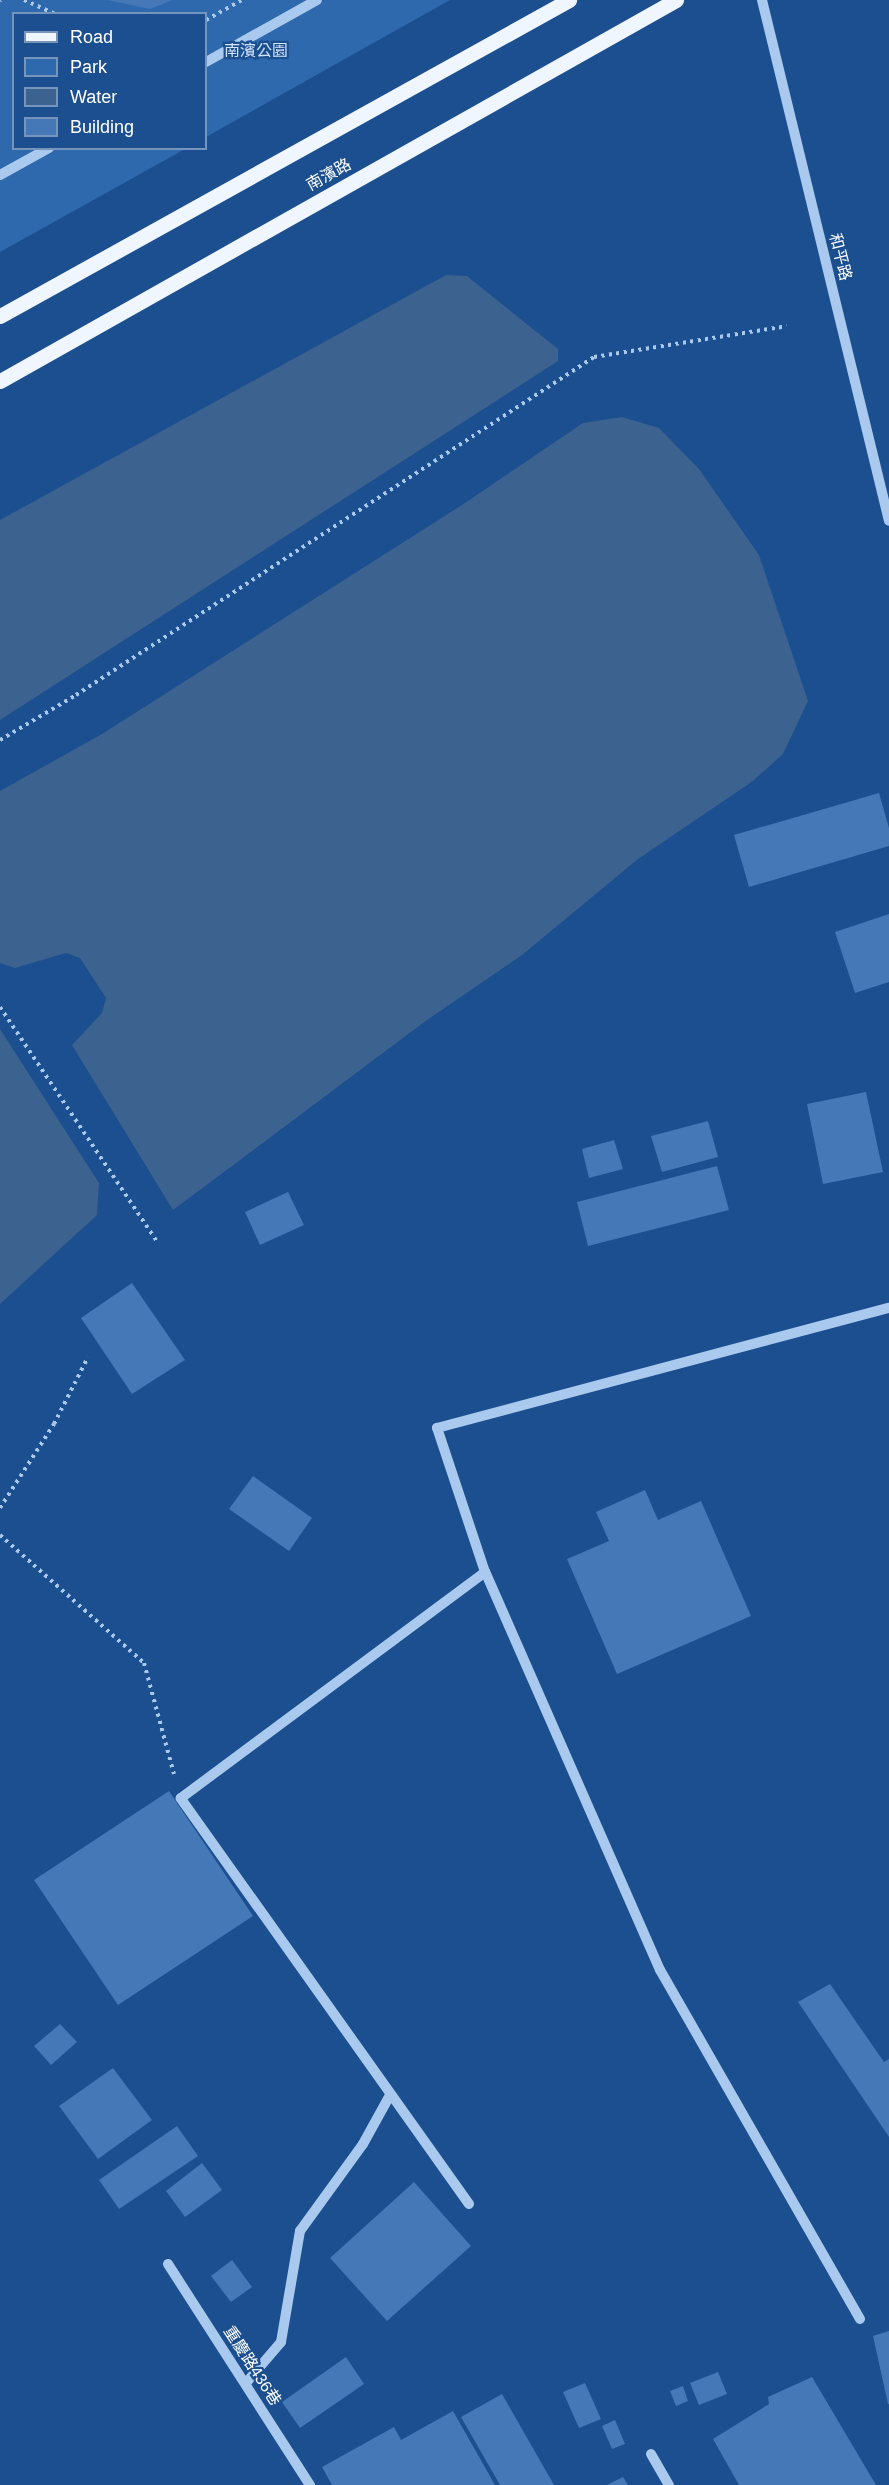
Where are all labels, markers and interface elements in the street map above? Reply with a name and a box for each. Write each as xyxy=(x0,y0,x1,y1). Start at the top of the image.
legend xyxy=(12,12,207,150)
text: Road xyxy=(70,27,113,47)
park label: 南濱公園 xyxy=(224,41,288,61)
text: Park xyxy=(70,57,107,77)
text: Water xyxy=(70,87,117,107)
text: Building xyxy=(70,117,134,137)
street label: 南濱路 xyxy=(303,155,355,195)
street label: 和平路 xyxy=(825,231,855,283)
street label: 重慶路436巷 xyxy=(219,2323,285,2409)

